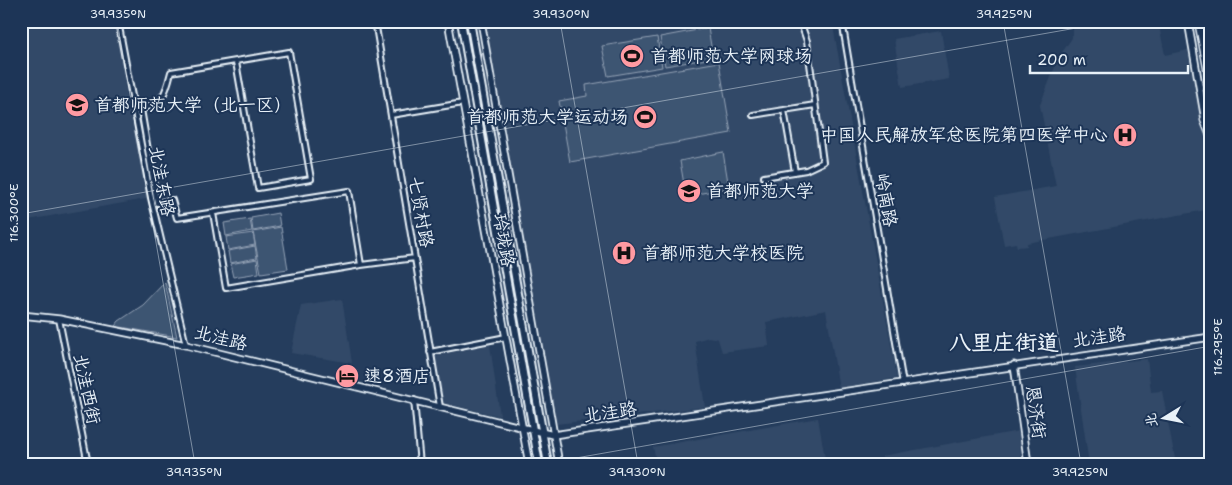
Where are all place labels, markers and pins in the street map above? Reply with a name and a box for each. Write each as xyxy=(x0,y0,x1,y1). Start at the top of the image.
sports icon: 首都师范大学网球场 xyxy=(619,43,645,69)
place label: 首都师范大学网球场 xyxy=(650,44,812,68)
school or university icon: 首都师范大学（北一区） xyxy=(64,92,90,118)
place label: 首都师范大学（北一区） xyxy=(94,93,292,117)
sports icon: 首都师范大学运动场 xyxy=(632,104,658,130)
place label: 首都师范大学运动场 xyxy=(466,105,628,129)
hospital icon: 中国人民解放军总医院第四医学中心 xyxy=(1112,122,1138,148)
place label: 中国人民解放军总医院第四医学中心 xyxy=(820,123,1108,147)
school or university icon: 首都师范大学 xyxy=(676,178,702,204)
place label: 首都师范大学 xyxy=(706,179,814,203)
hospital icon: 首都师范大学校医院 xyxy=(611,240,637,266)
place label: 首都师范大学校医院 xyxy=(642,241,804,265)
hotel icon: 速8酒店 xyxy=(334,363,360,389)
place label: 速8酒店 xyxy=(364,364,431,388)

